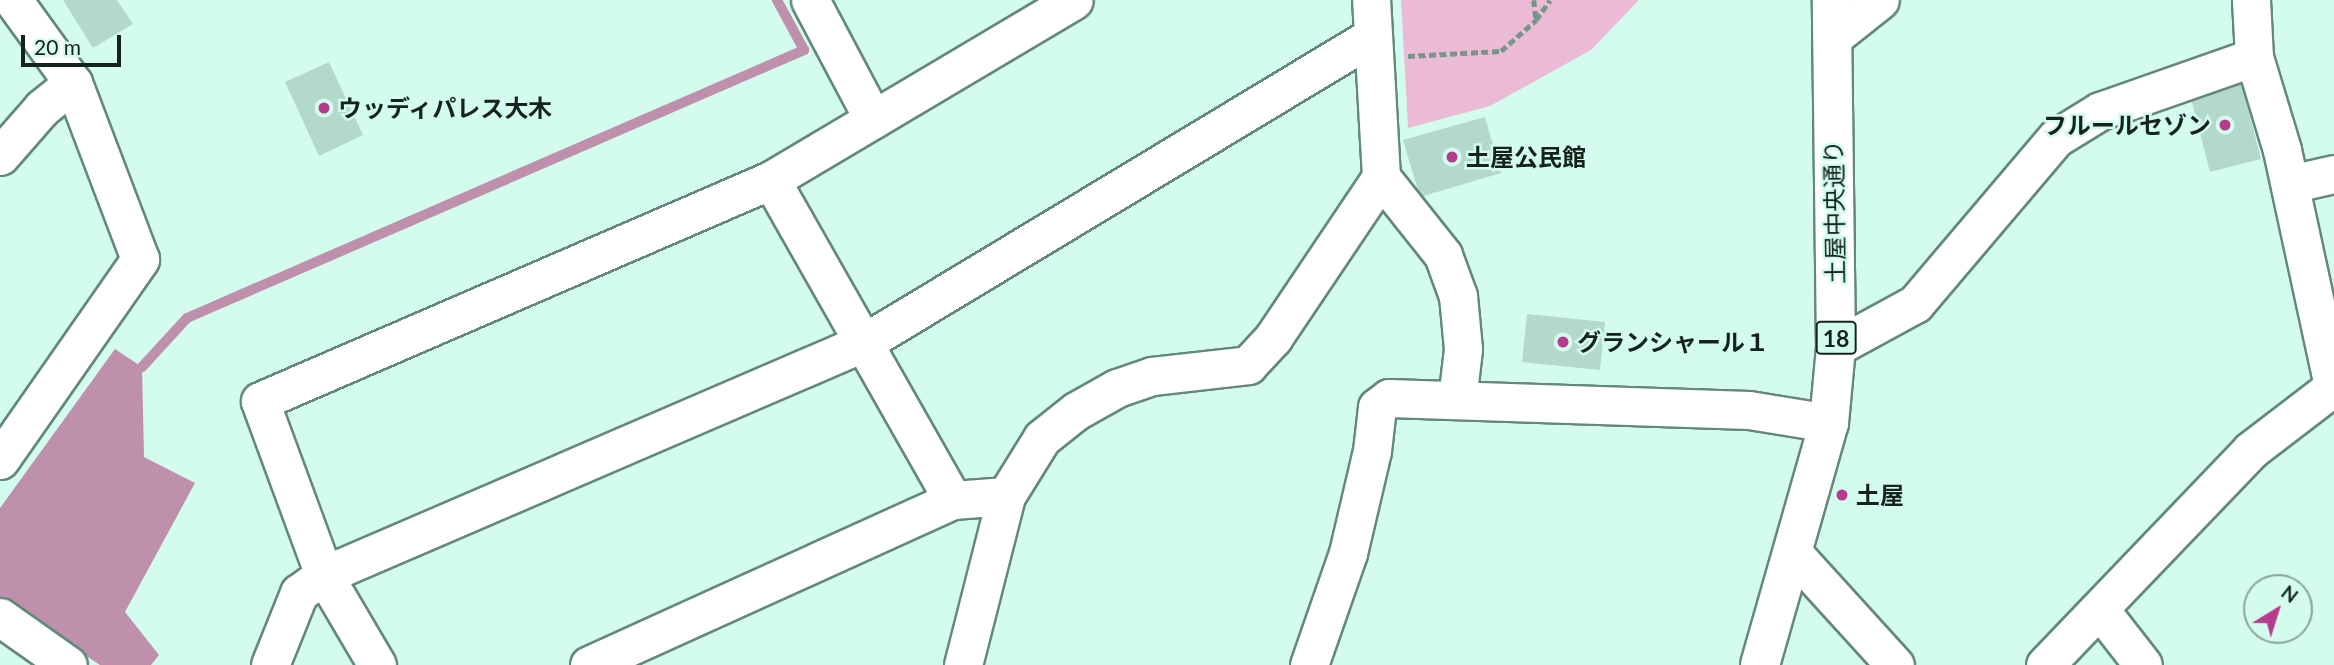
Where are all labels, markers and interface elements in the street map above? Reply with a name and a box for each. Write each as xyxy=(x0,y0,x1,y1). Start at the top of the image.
scale bar xyxy=(24,21,124,65)
text: 20 m xyxy=(34,34,81,59)
place label: ウッディパレス大木 xyxy=(338,94,554,122)
marker: ウッディパレス大木 xyxy=(316,100,332,116)
place label: フルールセゾン xyxy=(2043,111,2211,139)
marker: フルールセゾン xyxy=(2217,117,2233,133)
street label: 土屋中央通り xyxy=(1818,140,1850,284)
place label: 土屋公民館 xyxy=(1466,143,1586,171)
marker: 土屋公民館 xyxy=(1444,149,1460,165)
road number: 18 xyxy=(1815,318,1857,358)
place label: グランシャール１ xyxy=(1577,328,1769,356)
marker: グランシャール１ xyxy=(1555,334,1571,350)
place label: 土屋 xyxy=(1856,481,1904,509)
marker: 土屋 xyxy=(1834,487,1850,503)
north arrow xyxy=(2243,574,2313,644)
text: N xyxy=(2277,580,2303,607)

